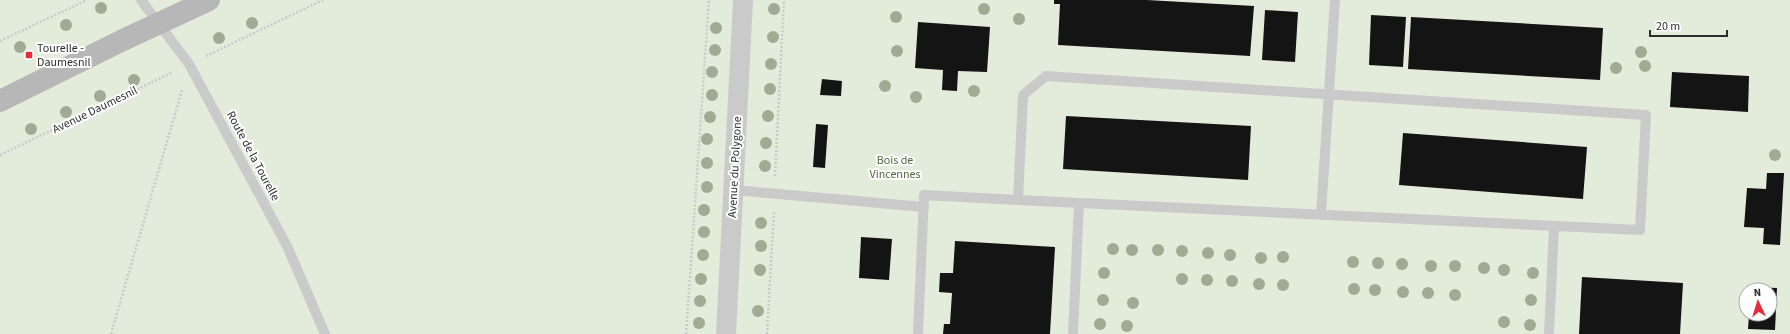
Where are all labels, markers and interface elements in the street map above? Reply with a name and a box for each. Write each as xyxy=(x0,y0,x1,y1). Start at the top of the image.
scale bar xyxy=(1650,12,1727,38)
text: 20 m xyxy=(1656,18,1680,35)
place label: Tourelle - Daumesnil xyxy=(37,40,90,71)
marker: Tourelle - Daumesnil xyxy=(24,50,34,60)
street label: Avenue Daumesnil xyxy=(50,82,140,138)
street label: Route de la Tourelle xyxy=(222,108,284,204)
street label: Avenue du Polygone xyxy=(724,116,746,218)
park label: Bois de Vincennes xyxy=(870,152,920,183)
north arrow xyxy=(1738,282,1778,322)
text: N xyxy=(1753,285,1762,300)

